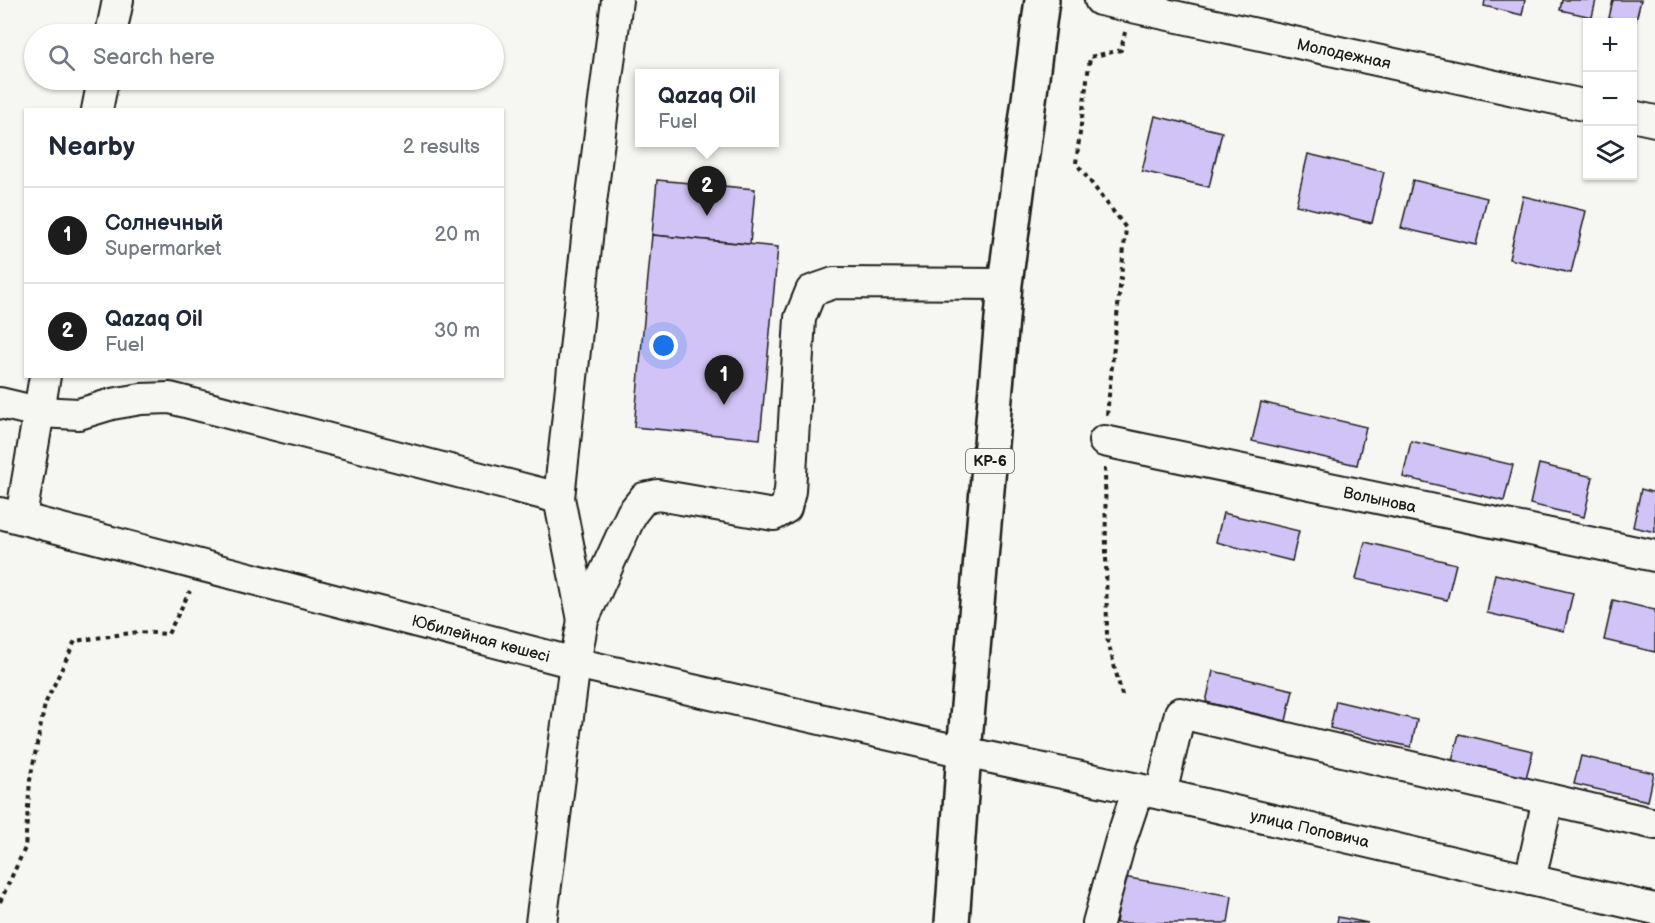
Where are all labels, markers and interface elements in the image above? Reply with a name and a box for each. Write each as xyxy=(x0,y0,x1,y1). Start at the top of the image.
map controls xyxy=(1583,18,1637,180)
button: + xyxy=(1583,18,1637,72)
search box xyxy=(24,24,504,90)
street label: Молодежная xyxy=(1295,35,1393,74)
icon: search xyxy=(45,41,78,74)
text: Search here xyxy=(93,44,215,71)
popup xyxy=(635,69,779,147)
button: − xyxy=(1583,72,1637,126)
text: Qazaq Oil xyxy=(658,83,756,110)
text: Fuel xyxy=(658,110,697,134)
button: layers xyxy=(1583,126,1637,180)
text: Nearby xyxy=(48,132,135,163)
text: 2 results xyxy=(403,135,480,159)
pin: 2 xyxy=(688,166,726,216)
text: Солнечный xyxy=(105,210,223,237)
text: 1 xyxy=(63,223,72,247)
text: 20 m xyxy=(435,223,480,247)
text: Supermarket xyxy=(105,237,221,261)
text: Qazaq Oil xyxy=(105,306,203,333)
text: 2 xyxy=(62,319,73,343)
text: 30 m xyxy=(434,319,480,343)
your location xyxy=(649,331,678,360)
text: Fuel xyxy=(105,333,144,357)
pin: 1 xyxy=(704,356,744,405)
road number: KP-6 xyxy=(966,449,1014,473)
street label: Волынова xyxy=(1341,483,1418,518)
street label: Юбилейная көшесі xyxy=(409,612,552,667)
street label: улица Поповича xyxy=(1248,807,1372,853)

